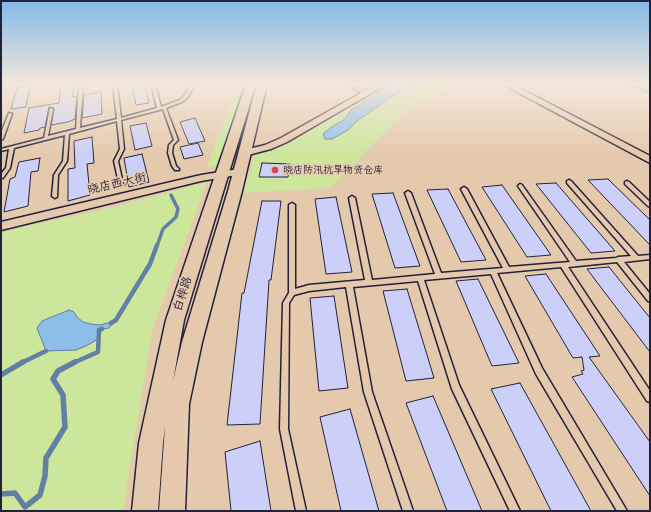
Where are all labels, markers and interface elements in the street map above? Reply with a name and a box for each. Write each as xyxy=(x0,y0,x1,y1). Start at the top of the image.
place label: 晓店防汛抗旱物资仓库 xyxy=(283,164,383,176)
marker: 晓店防汛抗旱物资仓库 xyxy=(270,165,280,175)
street label: 晓店西大街 xyxy=(86,170,148,198)
street label: 白桦路 xyxy=(171,275,195,313)

